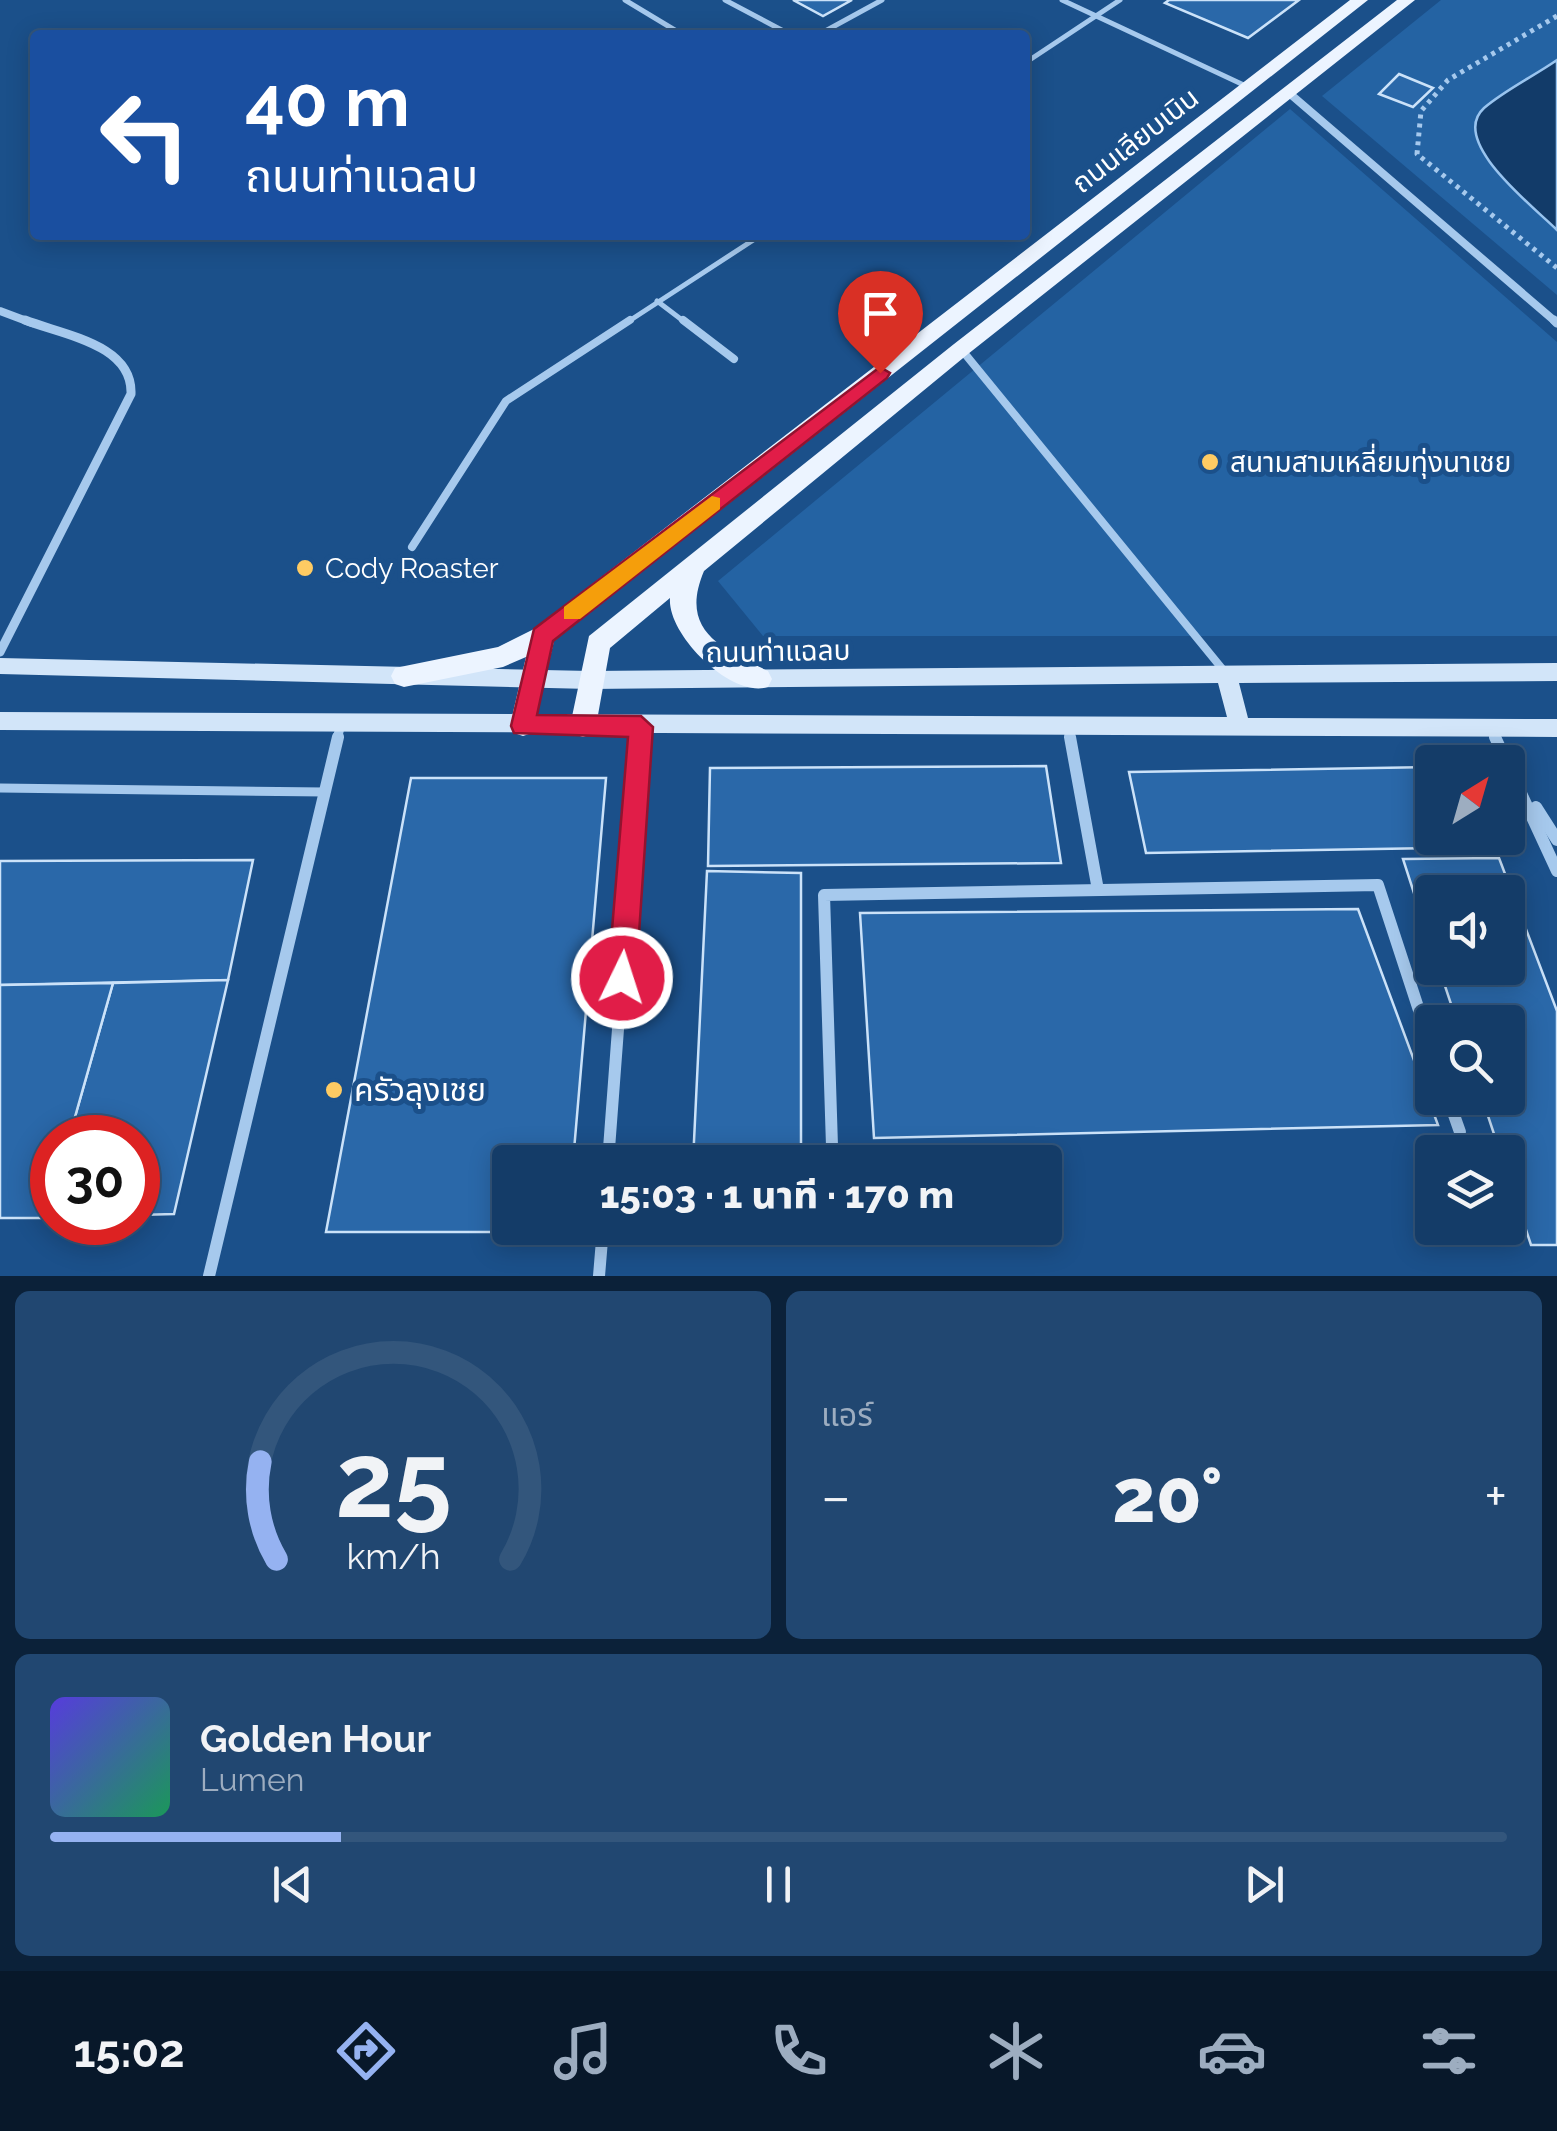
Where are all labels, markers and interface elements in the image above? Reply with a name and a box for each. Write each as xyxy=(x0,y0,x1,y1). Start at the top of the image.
text: 40 m xyxy=(245,60,410,142)
icon: left xyxy=(80,70,210,200)
street label: ถนนเลียบเนิน xyxy=(1066,81,1205,200)
text: ถนนท่าแฉลบ xyxy=(245,150,478,203)
pin xyxy=(838,271,923,374)
icon: arrive xyxy=(853,286,908,341)
place label: สนามสามเหลี่ยมทุ่งนาเชย xyxy=(1230,443,1511,479)
marker: สนามสามเหลี่ยมทุ่งนาเชย xyxy=(1199,451,1221,473)
place label: Cody Roaster xyxy=(325,552,499,585)
marker: Cody Roaster xyxy=(294,557,316,579)
street label: ถนนท่าแฉลบ xyxy=(705,634,851,669)
north arrow xyxy=(1415,745,1525,855)
map controls xyxy=(1415,745,1525,1245)
button: sound xyxy=(1415,875,1525,985)
position arrow xyxy=(570,926,674,1030)
button: search xyxy=(1415,1005,1525,1115)
place label: ครัวลุงเชย xyxy=(354,1071,486,1109)
marker: ครัวลุงเชย xyxy=(323,1079,345,1101)
speed limit sign: 30 xyxy=(30,1115,160,1245)
button: layers xyxy=(1415,1135,1525,1245)
text: 15:03 · 1 นาที · 170 m xyxy=(600,1172,954,1217)
text: แอร์ xyxy=(821,1396,873,1433)
text: 25 xyxy=(335,1419,451,1541)
text: 20° xyxy=(1112,1451,1223,1540)
text: − xyxy=(821,1464,851,1529)
text: + xyxy=(1484,1464,1507,1529)
text: km/h xyxy=(346,1535,440,1577)
text: Golden Hour xyxy=(200,1716,431,1761)
text: Lumen xyxy=(200,1761,304,1798)
icon: previous xyxy=(265,1857,320,1912)
icon: pause xyxy=(751,1857,806,1912)
icon: next xyxy=(1237,1857,1292,1912)
icon: directions xyxy=(331,2016,401,2086)
icon: music xyxy=(548,2016,618,2086)
icon: phone xyxy=(764,2016,834,2086)
icon: climate xyxy=(981,2016,1051,2086)
icon: car xyxy=(1197,2016,1267,2086)
icon: filters xyxy=(1414,2016,1484,2086)
text: 15:02 xyxy=(73,2025,185,2078)

